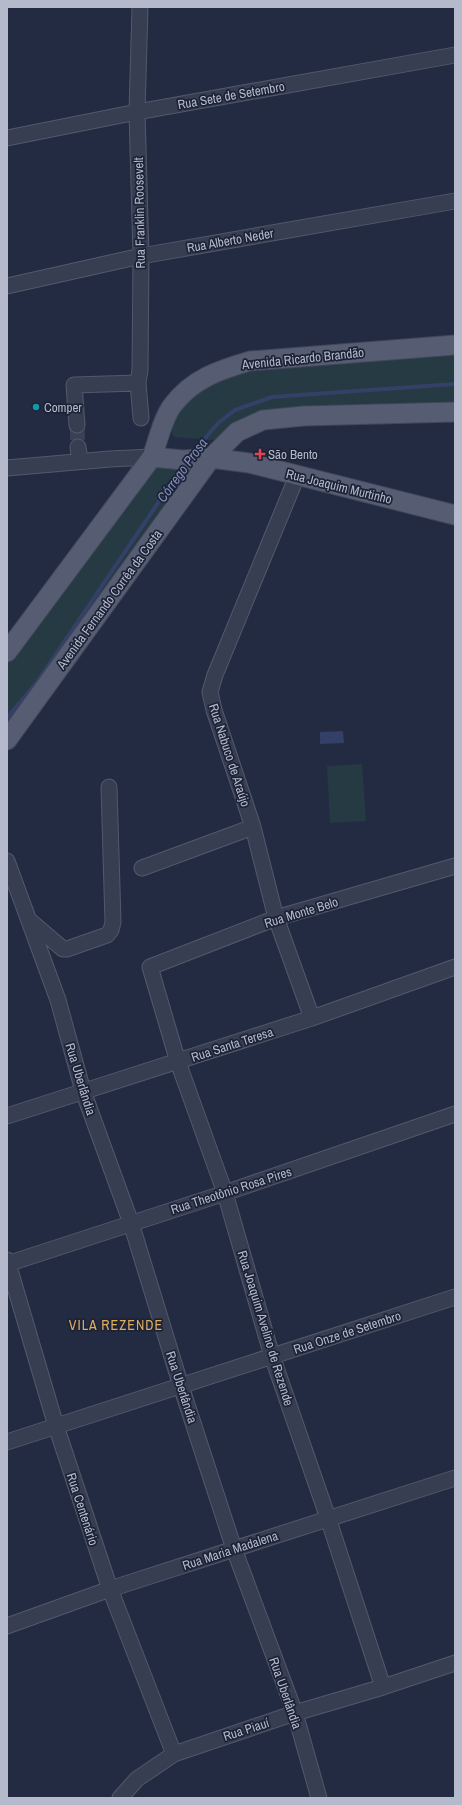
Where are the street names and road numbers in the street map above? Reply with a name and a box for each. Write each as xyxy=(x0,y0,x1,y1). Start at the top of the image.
street label: Rua Sete de Setembro xyxy=(176,78,286,113)
street label: Rua Franklin Roosevelt xyxy=(130,157,149,269)
street label: Rua Alberto Neder xyxy=(185,224,275,256)
street label: Avenida Ricardo Brandão xyxy=(240,344,365,373)
street label: Rua Joaquim Murtinho xyxy=(284,465,394,508)
street label: Avenida Fernando Corrêa da Costa xyxy=(53,526,166,673)
street label: Rua Nabuco de Araújo xyxy=(205,702,254,809)
street label: Rua Monte Belo xyxy=(262,893,340,932)
street label: Rua Santa Teresa xyxy=(189,1023,275,1066)
street label: Rua Uberlândia xyxy=(61,1041,100,1117)
street label: Rua Theotônio Rosa Pires xyxy=(169,1163,294,1218)
street label: Rua Joaquim Avelino de Rezende xyxy=(234,1248,297,1408)
street label: Rua Onze de Setembro xyxy=(291,1307,403,1358)
street label: Rua Uberlândia xyxy=(162,1349,201,1425)
street label: Rua Centenário xyxy=(63,1471,102,1548)
street label: Rua Maria Madalena xyxy=(180,1527,280,1574)
street label: Rua Uberlândia xyxy=(265,1655,306,1731)
street label: Rua Piauí xyxy=(221,1714,272,1745)

